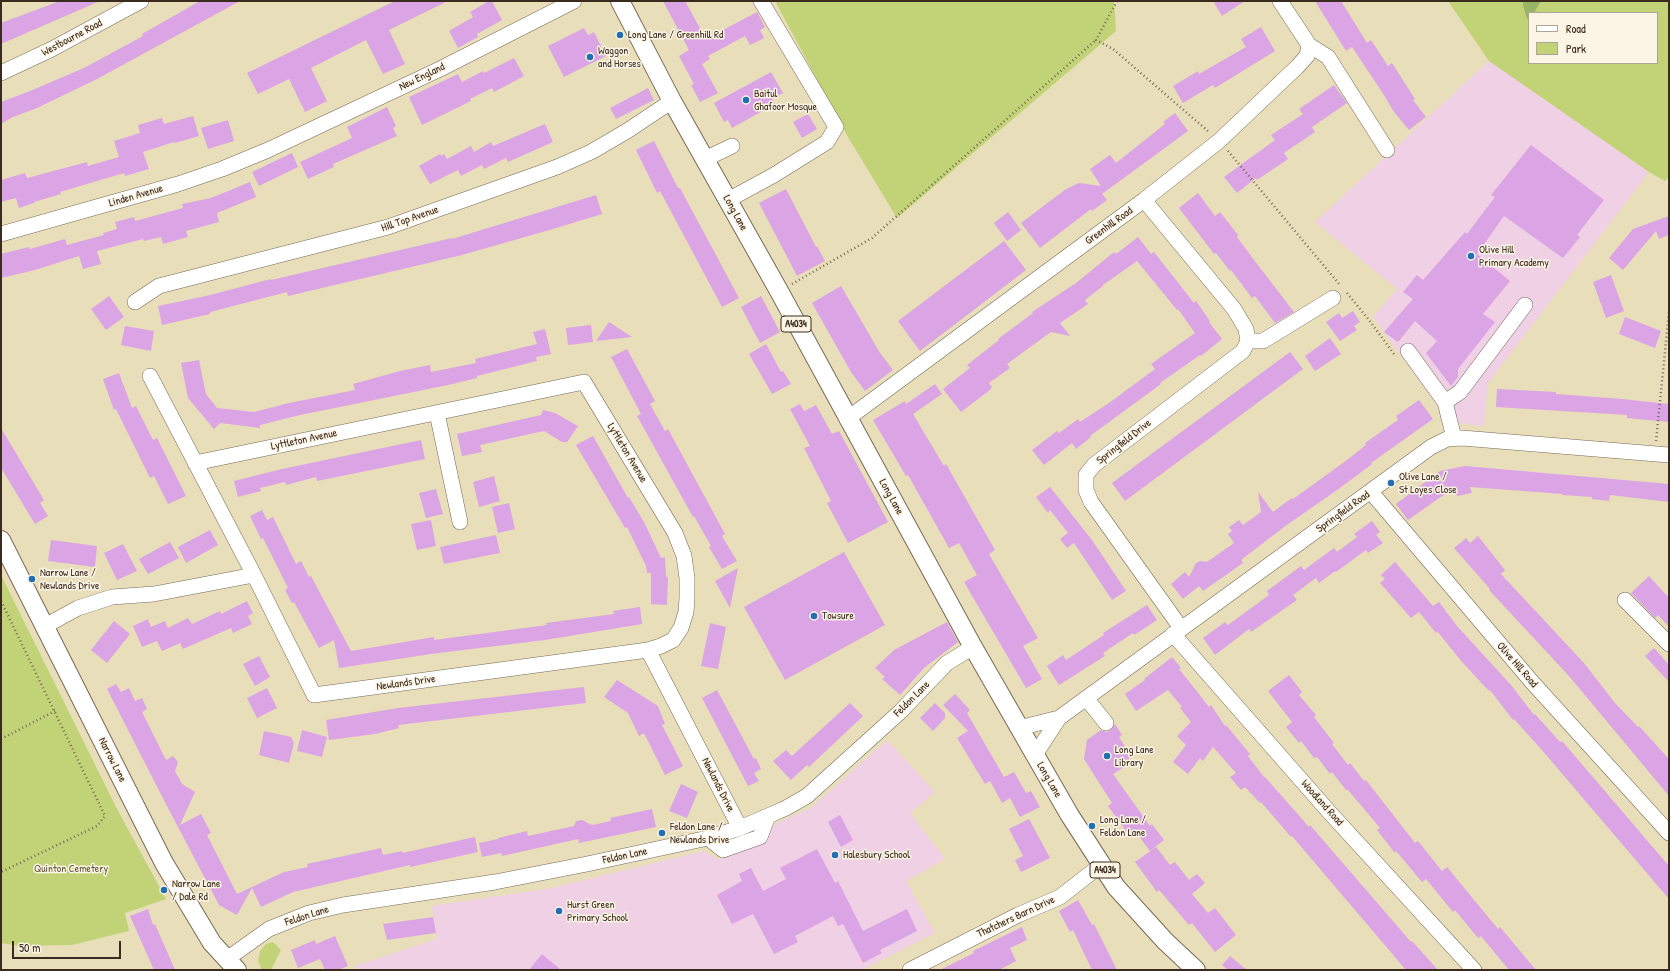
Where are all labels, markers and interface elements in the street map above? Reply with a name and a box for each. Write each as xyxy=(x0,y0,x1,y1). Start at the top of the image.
legend xyxy=(1528,12,1658,64)
street label: Westbourne Road xyxy=(39,17,105,59)
text: Road xyxy=(1566,20,1586,37)
place label: Long Lane / Greenhill Rd xyxy=(628,28,723,42)
marker: Long Lane / Greenhill Rd xyxy=(615,30,625,40)
text: Park xyxy=(1566,40,1586,57)
place label: Waggon and Horses xyxy=(598,44,641,70)
marker: Waggon and Horses xyxy=(585,52,595,62)
street label: New England xyxy=(397,60,447,94)
place label: Baitul Ghafoor Mosque xyxy=(754,87,817,113)
marker: Baitul Ghafoor Mosque xyxy=(741,95,751,105)
street label: Linden Avenue xyxy=(107,182,165,210)
street label: Long Lane xyxy=(720,193,750,233)
street label: Hill Top Avenue xyxy=(380,203,440,235)
street label: Greenhill Road xyxy=(1083,204,1135,248)
place label: Olive Hill Primary Academy xyxy=(1479,243,1549,269)
marker: Olive Hill Primary Academy xyxy=(1466,251,1476,261)
road number: A4034 xyxy=(781,316,811,332)
street label: Springfield Drive xyxy=(1094,417,1154,467)
street label: Lyttleton Avenue xyxy=(604,421,650,485)
street label: Lyttleton Avenue xyxy=(270,427,338,453)
place label: Olive Lane / St Loyes Close xyxy=(1399,470,1457,496)
street label: Long Lane xyxy=(876,477,906,517)
marker: Olive Lane / St Loyes Close xyxy=(1386,478,1396,488)
street label: Springfield Road xyxy=(1314,488,1372,536)
place label: Narrow Lane / Newlands Drive xyxy=(40,566,99,592)
marker: Narrow Lane / Newlands Drive xyxy=(27,574,37,584)
place label: Towsure xyxy=(822,609,854,623)
marker: Towsure xyxy=(809,611,819,621)
street label: Olive Hill Road xyxy=(1494,640,1540,690)
street label: Newlands Drive xyxy=(376,672,436,694)
street label: Feldon Lane xyxy=(891,678,933,720)
street label: Narrow Lane xyxy=(95,735,129,785)
place label: Long Lane Library xyxy=(1115,743,1154,769)
marker: Long Lane Library xyxy=(1102,751,1112,761)
street label: Newlands Drive xyxy=(699,756,737,814)
street label: Long Lane xyxy=(1034,760,1064,800)
street label: Woodland Road xyxy=(1298,777,1346,829)
place label: Long Lane / Feldon Lane xyxy=(1100,813,1146,839)
place label: Feldon Lane / Newlands Drive xyxy=(670,820,729,846)
marker: Long Lane / Feldon Lane xyxy=(1087,821,1097,831)
marker: Feldon Lane / Newlands Drive xyxy=(657,828,667,838)
street label: Feldon Lane xyxy=(601,845,649,867)
place label: Halesbury School xyxy=(843,848,910,862)
marker: Halesbury School xyxy=(830,850,840,860)
park label: Quinton Cemetery xyxy=(34,862,108,876)
road number: A4034 xyxy=(1090,862,1120,878)
place label: Narrow Lane / Dale Rd xyxy=(172,877,220,903)
marker: Narrow Lane / Dale Rd xyxy=(159,885,169,895)
street label: Thatchers Barn Drive xyxy=(975,893,1057,941)
place label: Hurst Green Primary School xyxy=(567,898,628,924)
street label: Feldon Lane xyxy=(283,903,331,929)
marker: Hurst Green Primary School xyxy=(554,906,564,916)
scale bar xyxy=(14,933,123,959)
text: 50 m xyxy=(19,939,40,956)

